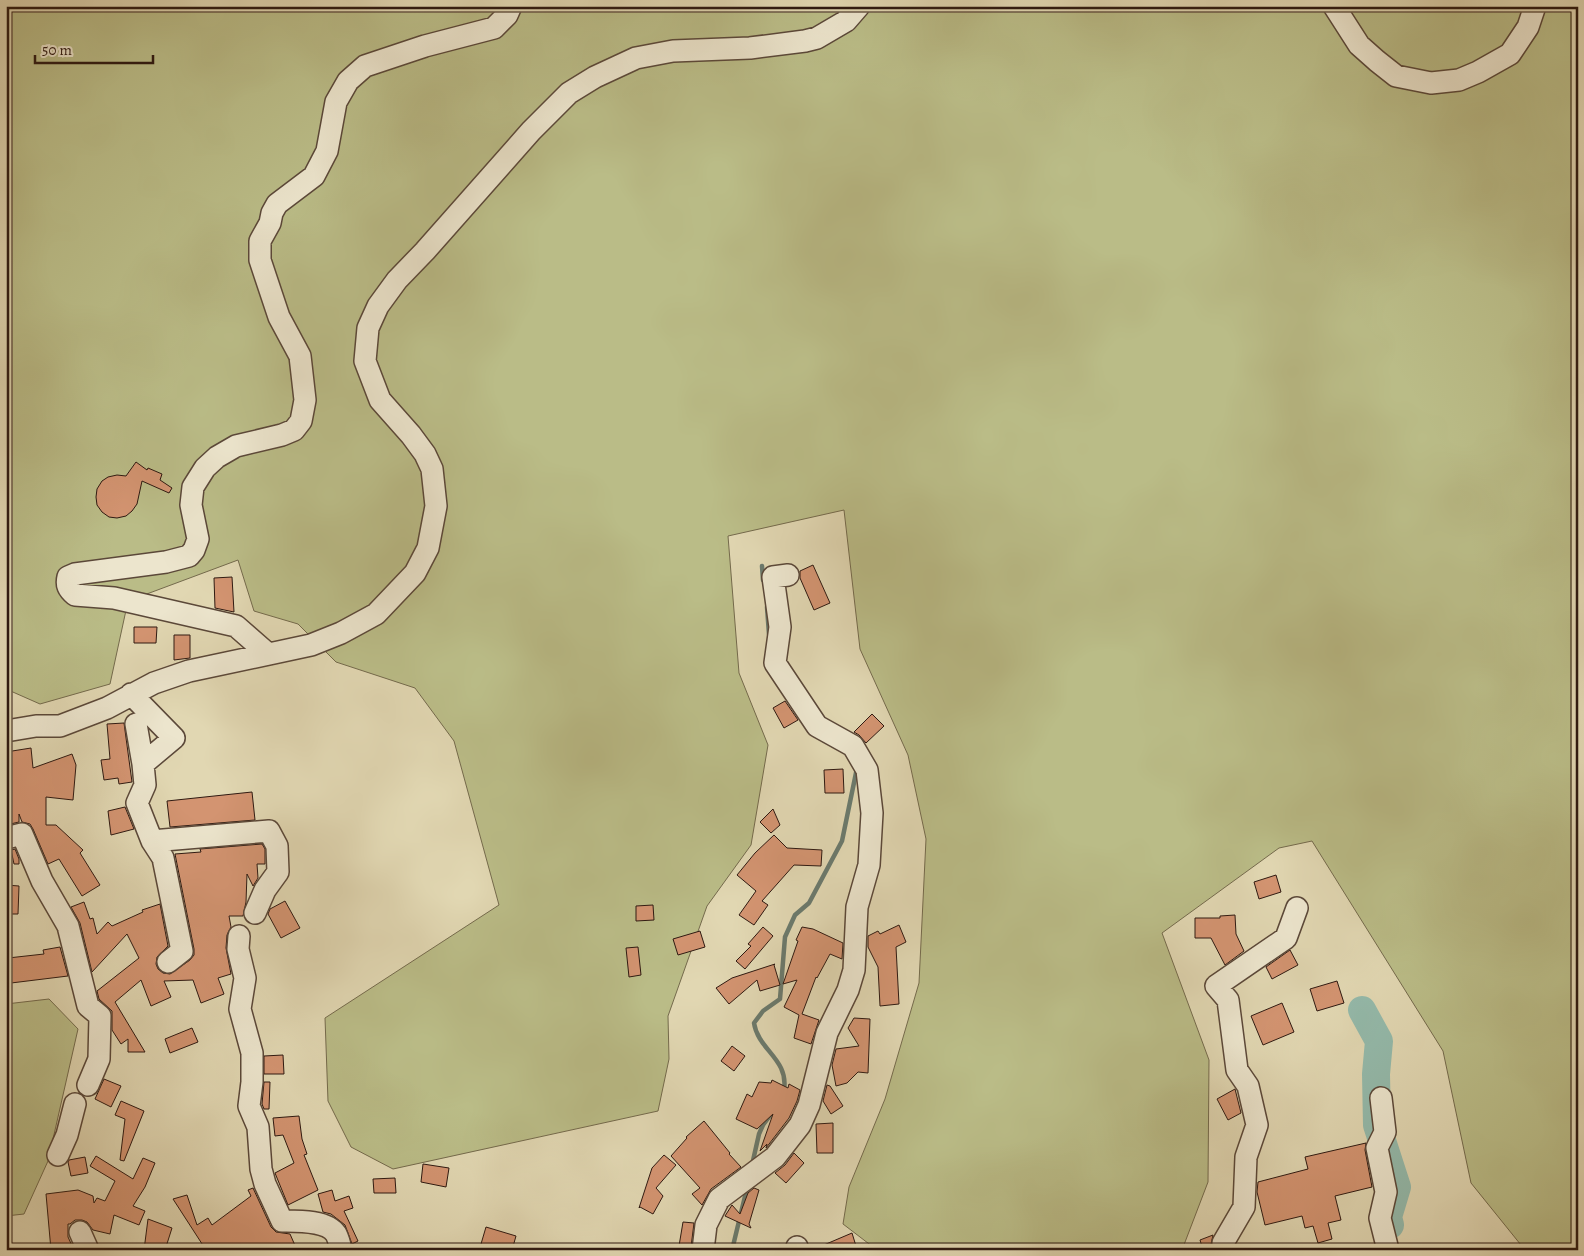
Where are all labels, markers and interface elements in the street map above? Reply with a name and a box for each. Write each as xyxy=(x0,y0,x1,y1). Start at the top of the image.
scale bar xyxy=(35,32,152,64)
text: 50 m xyxy=(42,40,72,60)

